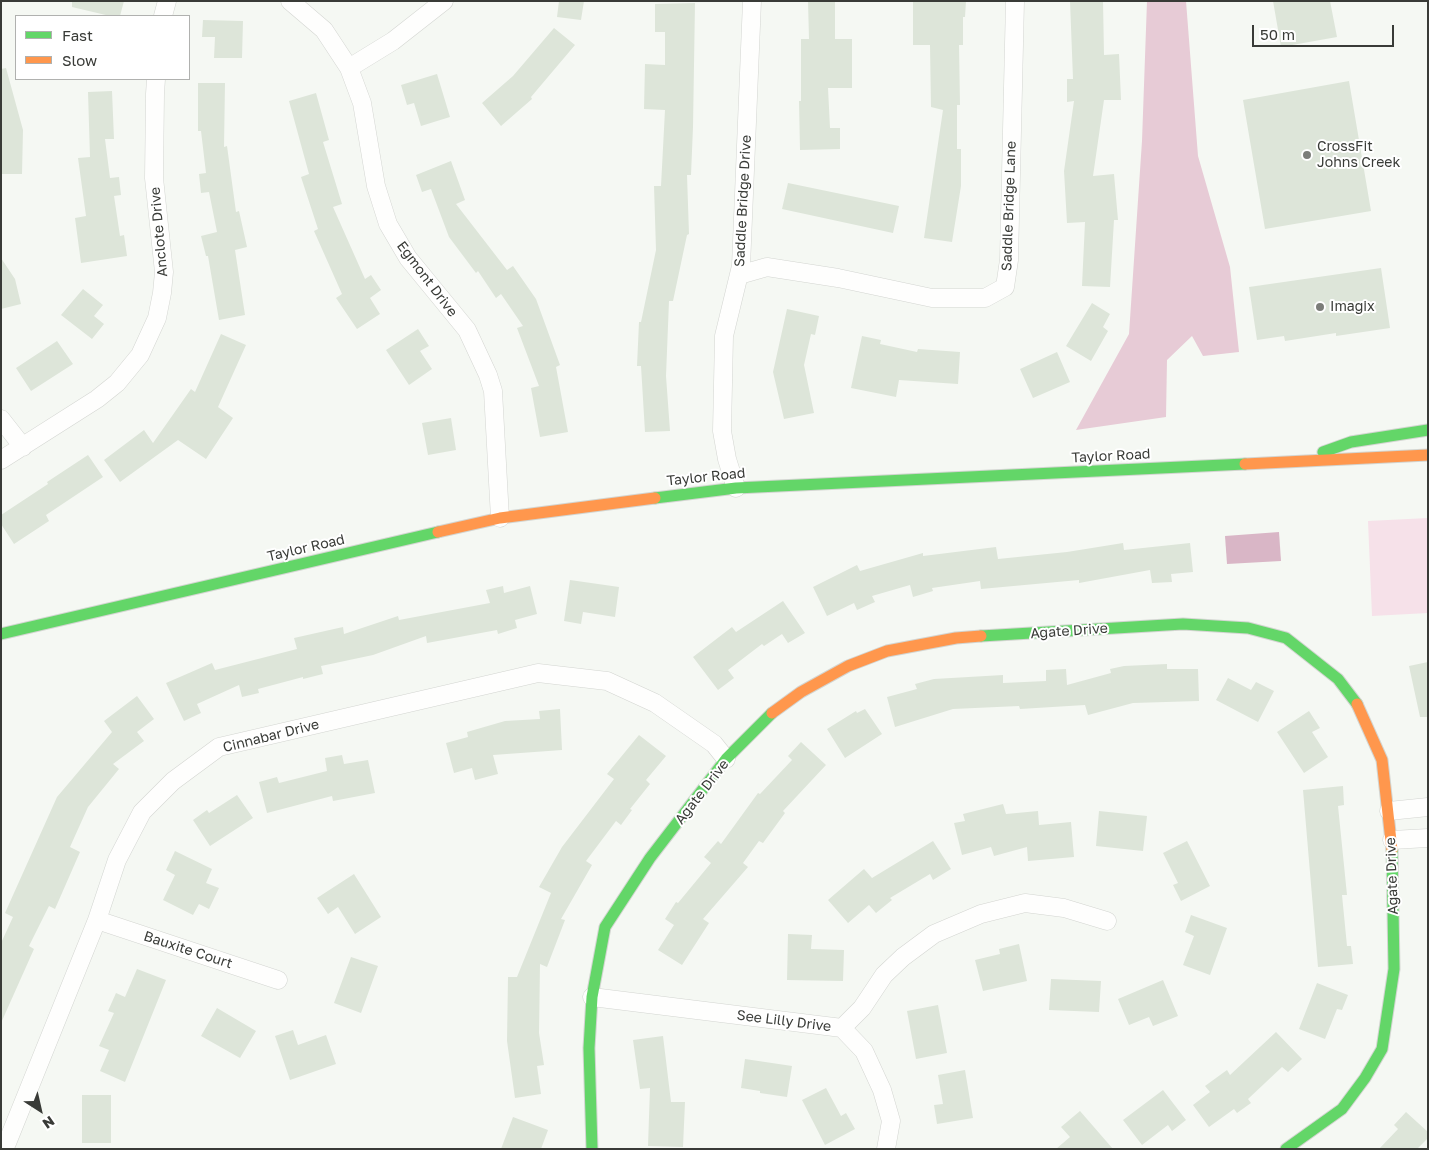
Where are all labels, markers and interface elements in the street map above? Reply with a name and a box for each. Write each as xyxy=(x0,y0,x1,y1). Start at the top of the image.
legend xyxy=(15,15,190,80)
scale bar xyxy=(1254,15,1396,47)
text: 50 m xyxy=(1260,25,1295,43)
text: Fast xyxy=(62,26,93,44)
text: Slow xyxy=(62,51,97,69)
street label: Saddle Bridge Drive xyxy=(731,135,755,267)
place label: CrossFit Johns Creek xyxy=(1317,139,1400,172)
street label: Saddle Bridge Lane xyxy=(998,141,1020,271)
marker: CrossFit Johns Creek xyxy=(1301,149,1313,161)
street label: Anclote Drive xyxy=(147,186,171,278)
street label: Egmont Drive xyxy=(393,238,461,320)
place label: Imagix xyxy=(1330,299,1375,315)
marker: Imagix xyxy=(1314,301,1326,313)
street label: Taylor Road xyxy=(1071,446,1151,466)
street label: Taylor Road xyxy=(666,465,746,489)
street label: Taylor Road xyxy=(266,531,346,565)
street label: Agate Drive xyxy=(1030,620,1108,642)
street label: Cinnabar Drive xyxy=(221,716,321,756)
street label: Agate Drive xyxy=(672,756,732,828)
street label: Agate Drive xyxy=(1382,837,1402,915)
street label: Bauxite Court xyxy=(142,928,234,972)
street label: See Lilly Drive xyxy=(736,1007,832,1035)
north arrow xyxy=(15,1085,65,1135)
text: N xyxy=(40,1113,58,1133)

